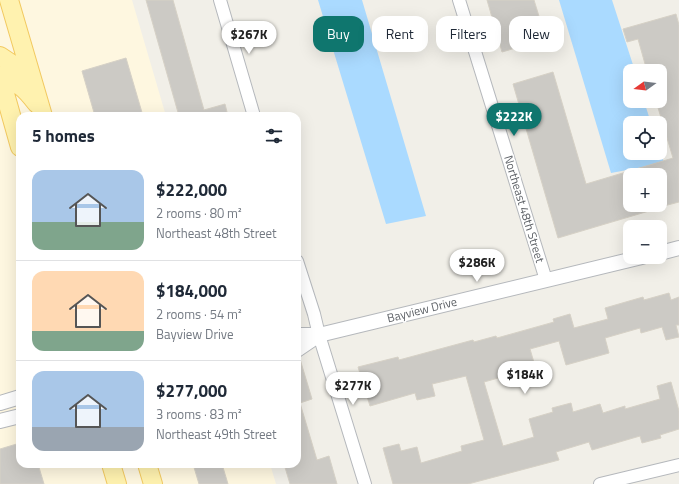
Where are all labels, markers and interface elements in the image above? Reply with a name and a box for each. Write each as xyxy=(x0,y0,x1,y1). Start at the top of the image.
chip: Buy xyxy=(313,16,364,52)
chip: Rent xyxy=(372,16,428,52)
chip: Filters xyxy=(436,16,501,52)
chip: New xyxy=(509,16,564,52)
pin: $267K xyxy=(221,21,277,55)
text: $267K xyxy=(231,24,267,44)
north arrow xyxy=(623,64,667,108)
map controls xyxy=(623,64,667,264)
pin: $222K xyxy=(486,103,542,137)
text: $222K xyxy=(496,106,532,126)
button: locate xyxy=(623,116,667,160)
text: 5 homes xyxy=(32,123,95,149)
icon: filters xyxy=(263,125,285,147)
street label: Northeast 48th Street xyxy=(499,153,550,266)
button: + xyxy=(623,168,667,212)
text: $222,000 xyxy=(156,177,227,203)
icon: home xyxy=(64,186,112,234)
text: 2 rooms · 80 m² xyxy=(156,203,242,223)
button: − xyxy=(623,220,667,264)
text: Northeast 48th Street xyxy=(156,223,277,243)
pin: $286K xyxy=(449,249,505,283)
text: $286K xyxy=(459,252,495,272)
text: $184,000 xyxy=(156,278,227,304)
icon: home xyxy=(64,287,112,335)
street label: Bayview Drive xyxy=(385,292,459,327)
text: 2 rooms · 54 m² xyxy=(156,304,242,324)
text: Bayview Drive xyxy=(156,324,234,344)
pin: $184K xyxy=(497,361,553,395)
text: $184K xyxy=(507,364,543,384)
pin: $277K xyxy=(325,372,381,406)
text: $277K xyxy=(335,375,371,395)
text: $277,000 xyxy=(156,378,227,404)
icon: home xyxy=(64,387,112,435)
text: 3 rooms · 83 m² xyxy=(156,404,242,424)
text: Northeast 49th Street xyxy=(156,424,277,444)

